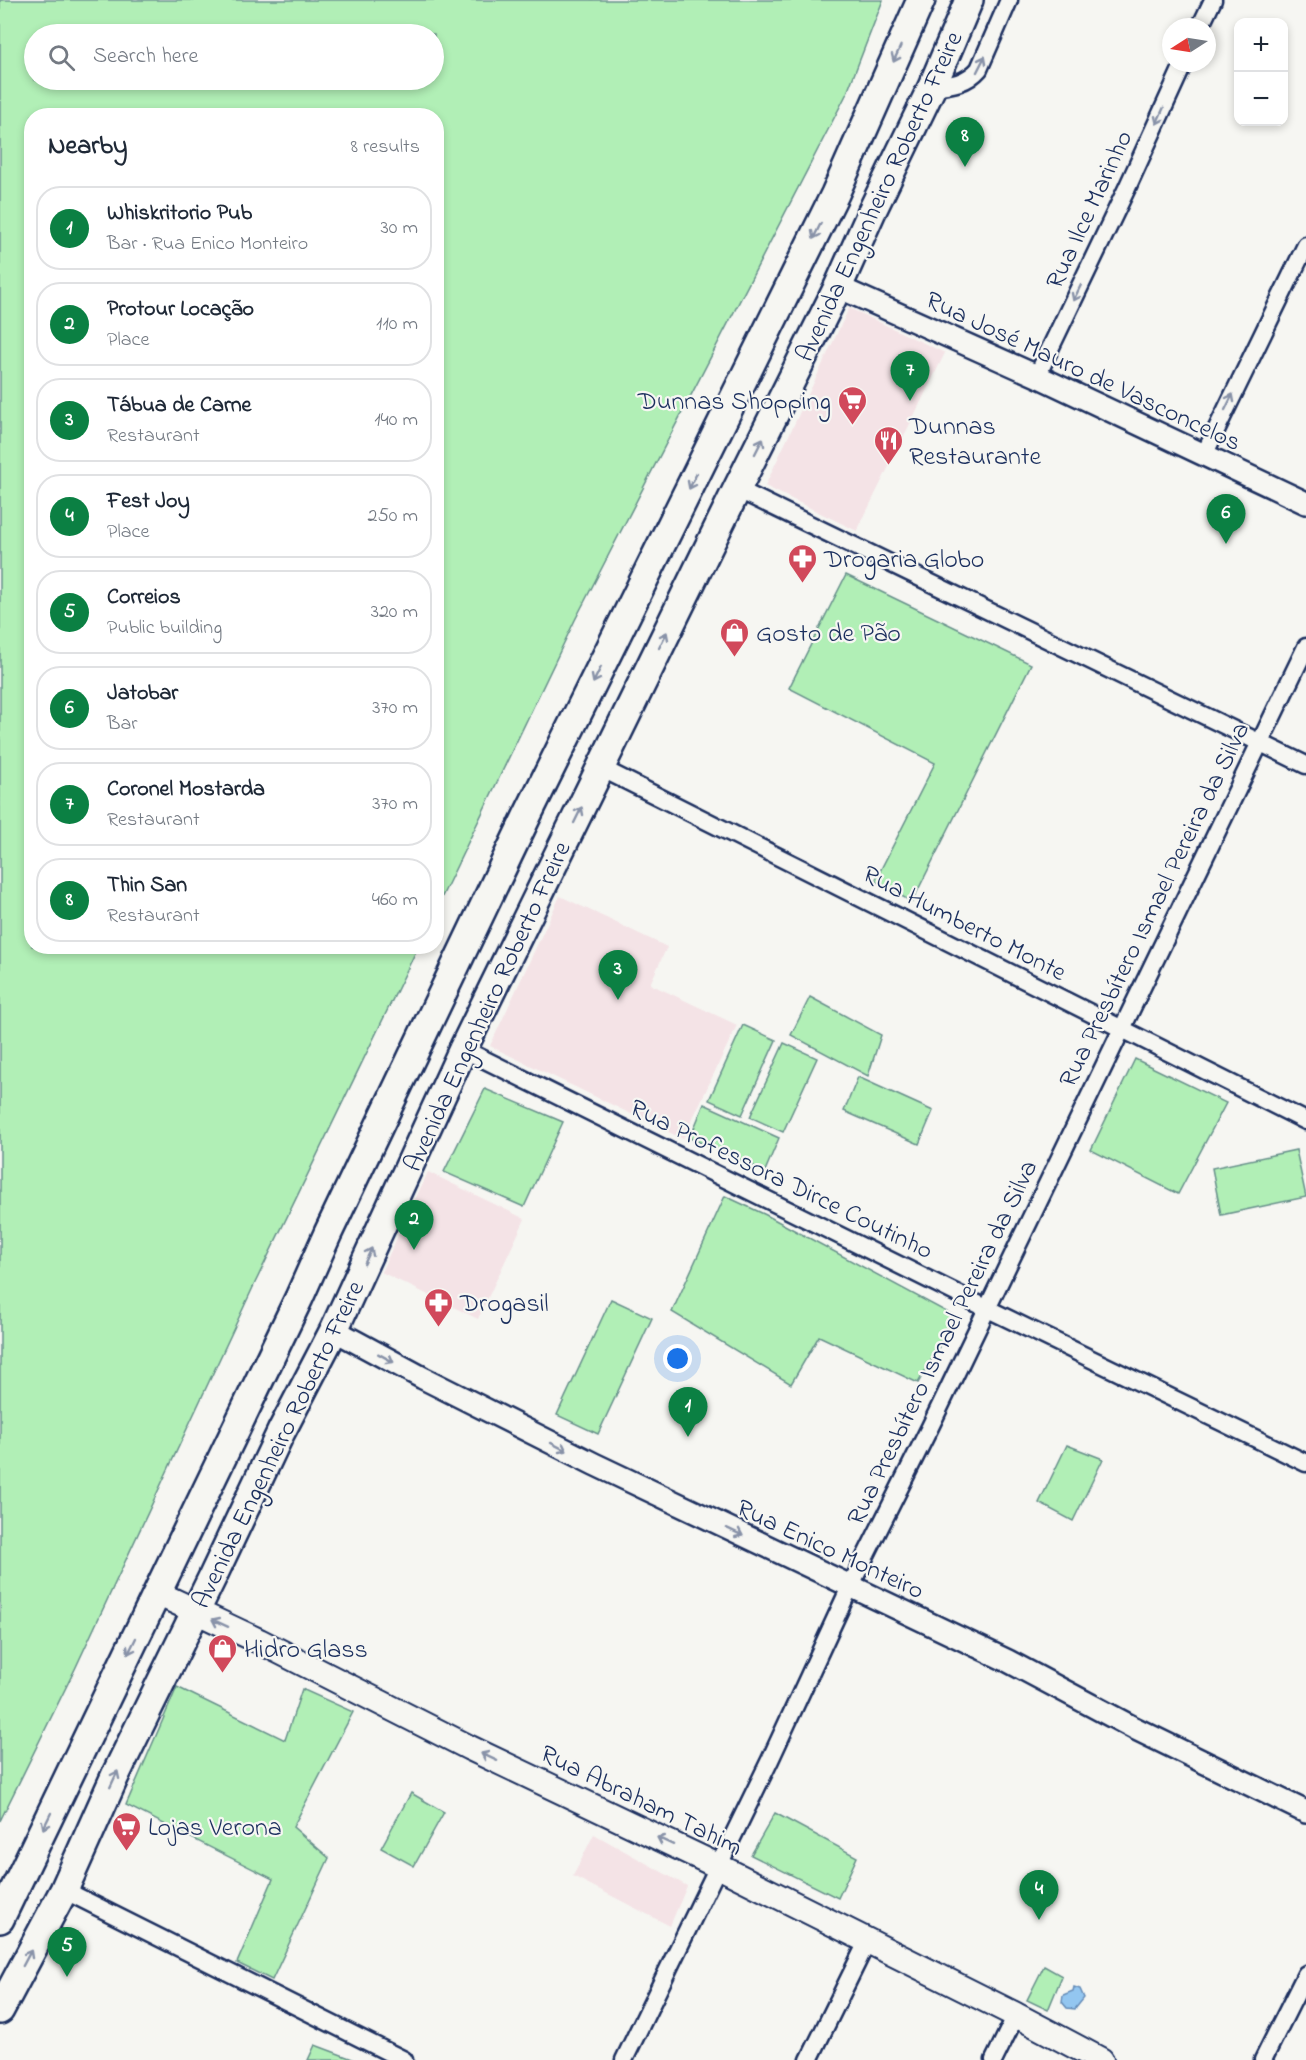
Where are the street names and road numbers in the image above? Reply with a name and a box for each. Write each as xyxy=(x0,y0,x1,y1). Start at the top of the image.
street label: Avenida Engenheiro Roberto Freire xyxy=(787,25,974,369)
street label: Rua Ilce Marinho xyxy=(1037,125,1144,296)
street label: Rua José Mauro de Vasconcelos xyxy=(919,283,1247,463)
street label: Rua Presbítero Ismael Pereira da Silva xyxy=(1050,716,1261,1094)
street label: Avenida Engenheiro Roberto Freire xyxy=(395,835,582,1179)
street label: Rua Humberto Monte xyxy=(855,857,1073,993)
street label: Rua Professora Dirce Coutinho xyxy=(623,1091,939,1271)
street label: Rua Presbítero Ismael Pereira da Silva xyxy=(838,1154,1049,1532)
street label: Avenida Engenheiro Roberto Freire xyxy=(184,1275,376,1616)
street label: Rua Enico Monteiro xyxy=(730,1491,930,1611)
street label: Rua Abraham Tahim xyxy=(533,1736,748,1867)

